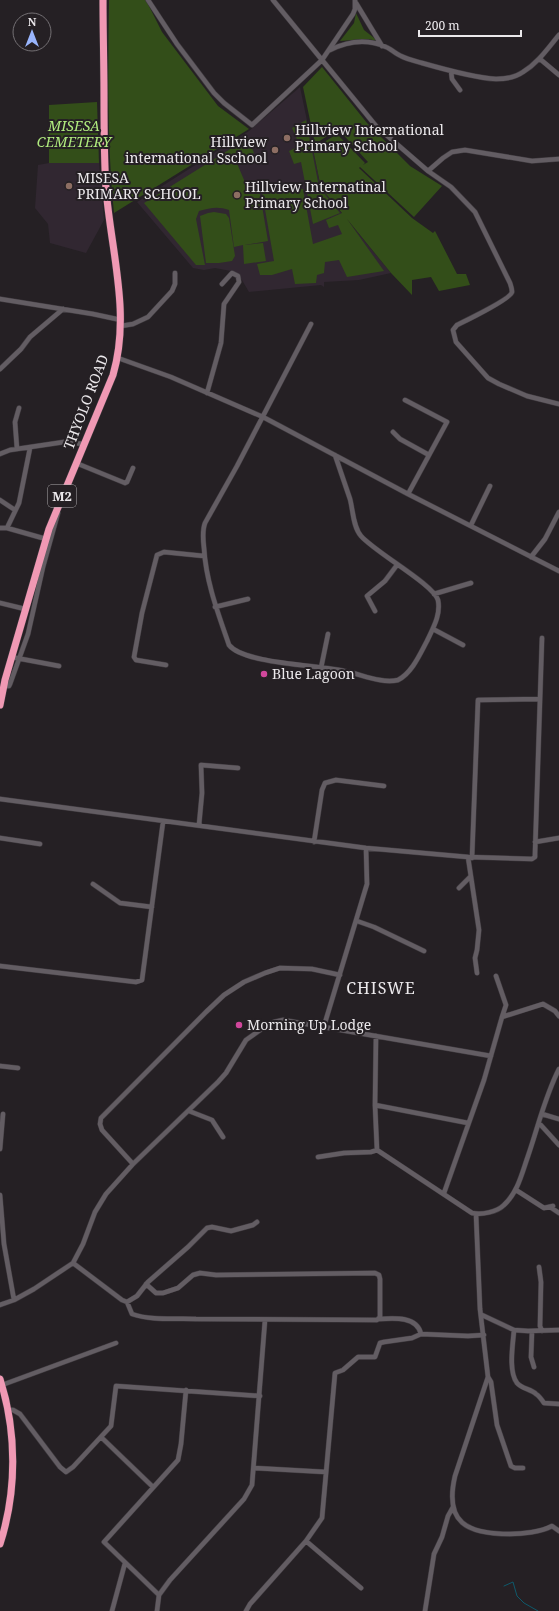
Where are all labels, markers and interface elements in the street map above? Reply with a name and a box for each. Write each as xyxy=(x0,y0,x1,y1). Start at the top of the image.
north arrow xyxy=(12,12,52,52)
scale bar xyxy=(419,12,521,38)
text: N xyxy=(28,14,37,29)
text: 200 m xyxy=(425,17,460,34)
park label: MISESA CEMETERY xyxy=(37,116,113,151)
place label: Hillview International Primary School xyxy=(295,120,445,155)
place label: Hillview international Sschool xyxy=(125,132,268,167)
marker: Hillview International Primary School xyxy=(282,133,292,143)
marker: Hillview international Sschool xyxy=(270,145,280,155)
place label: MISESA PRIMARY SCHOOL xyxy=(77,168,201,203)
place label: Hillview Internatinal Primary School xyxy=(245,177,386,212)
marker: MISESA PRIMARY SCHOOL xyxy=(64,181,74,191)
marker: Hillview Internatinal Primary School xyxy=(232,190,242,200)
street label: THYOLO ROAD xyxy=(59,352,112,452)
road number: M2 xyxy=(48,485,76,507)
place label: Blue Lagoon xyxy=(272,664,355,683)
marker: Blue Lagoon xyxy=(259,669,269,679)
district label: CHISWE xyxy=(346,977,416,999)
place label: Morning Up Lodge xyxy=(247,1015,371,1034)
marker: Morning Up Lodge xyxy=(234,1020,244,1030)

